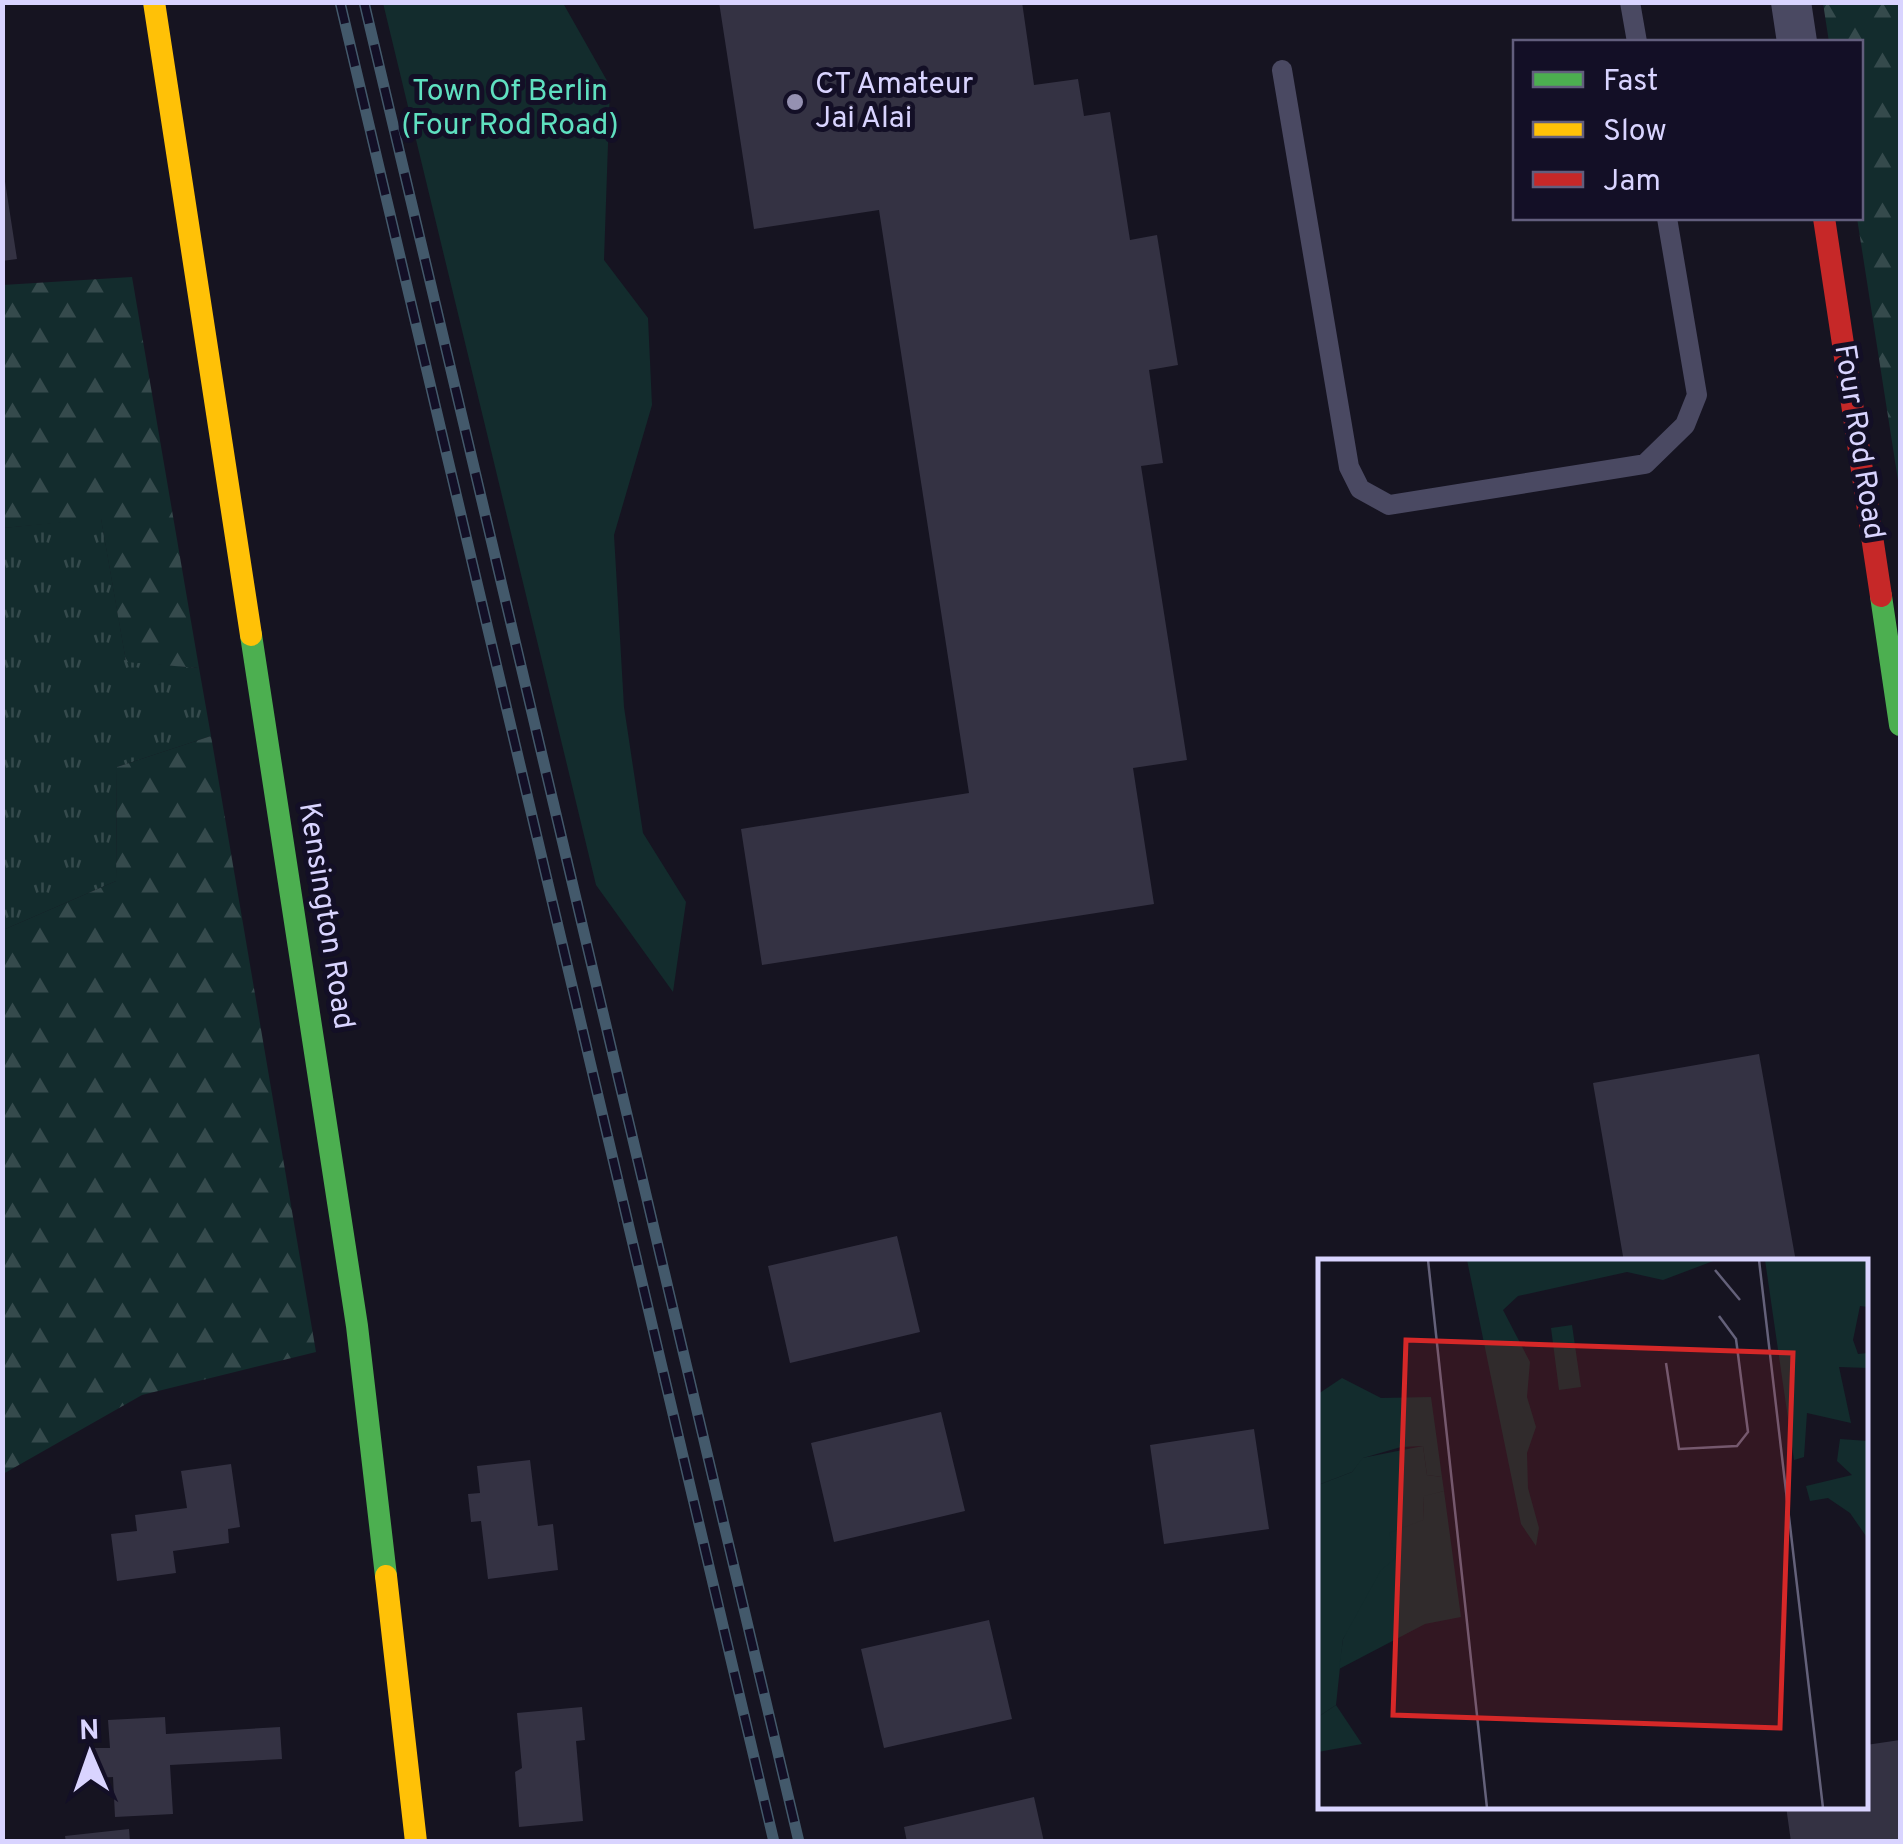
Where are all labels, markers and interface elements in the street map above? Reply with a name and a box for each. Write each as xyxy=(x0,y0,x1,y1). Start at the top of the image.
legend xyxy=(1513,40,1863,220)
text: Fast xyxy=(1603,64,1658,101)
place label: CT Amateur Jai Alai xyxy=(815,67,974,138)
park label: Town Of Berlin (Four Rod Road) xyxy=(401,74,619,145)
marker: CT Amateur Jai Alai xyxy=(784,91,806,113)
text: Slow xyxy=(1603,114,1667,151)
text: Jam xyxy=(1603,164,1661,201)
street label: Four Rod Road xyxy=(1824,342,1892,542)
street label: Kensington Road xyxy=(289,800,361,1032)
inset map xyxy=(1318,1259,1868,1809)
north arrow xyxy=(40,1704,140,1804)
text: N xyxy=(79,1714,100,1750)

